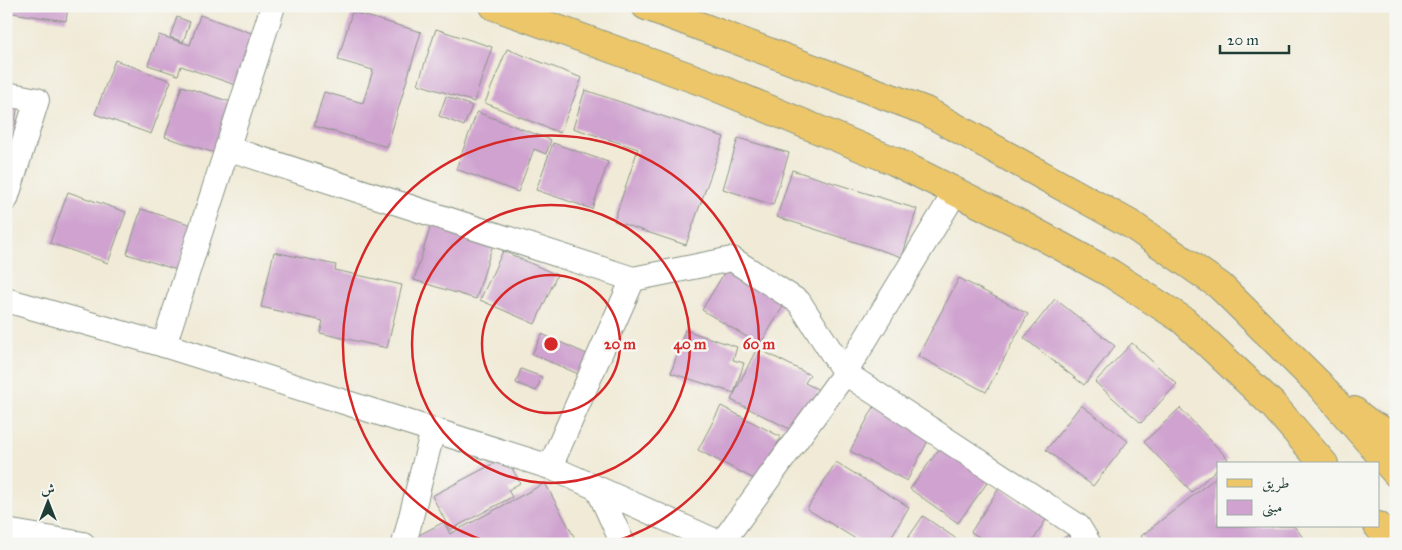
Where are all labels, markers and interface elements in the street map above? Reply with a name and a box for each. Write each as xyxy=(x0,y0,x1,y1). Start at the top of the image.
scale bar xyxy=(1220,22,1288,54)
text: 20 m xyxy=(1227,31,1259,49)
centre of rings xyxy=(542,335,560,353)
text: 20 m xyxy=(604,335,636,353)
text: 40 m xyxy=(674,335,707,354)
text: 60 m xyxy=(743,335,776,353)
legend xyxy=(1217,462,1380,528)
text: طريق xyxy=(1262,474,1289,493)
north arrow xyxy=(22,478,72,528)
text: ش xyxy=(41,481,55,498)
text: مبنى xyxy=(1262,498,1282,518)

